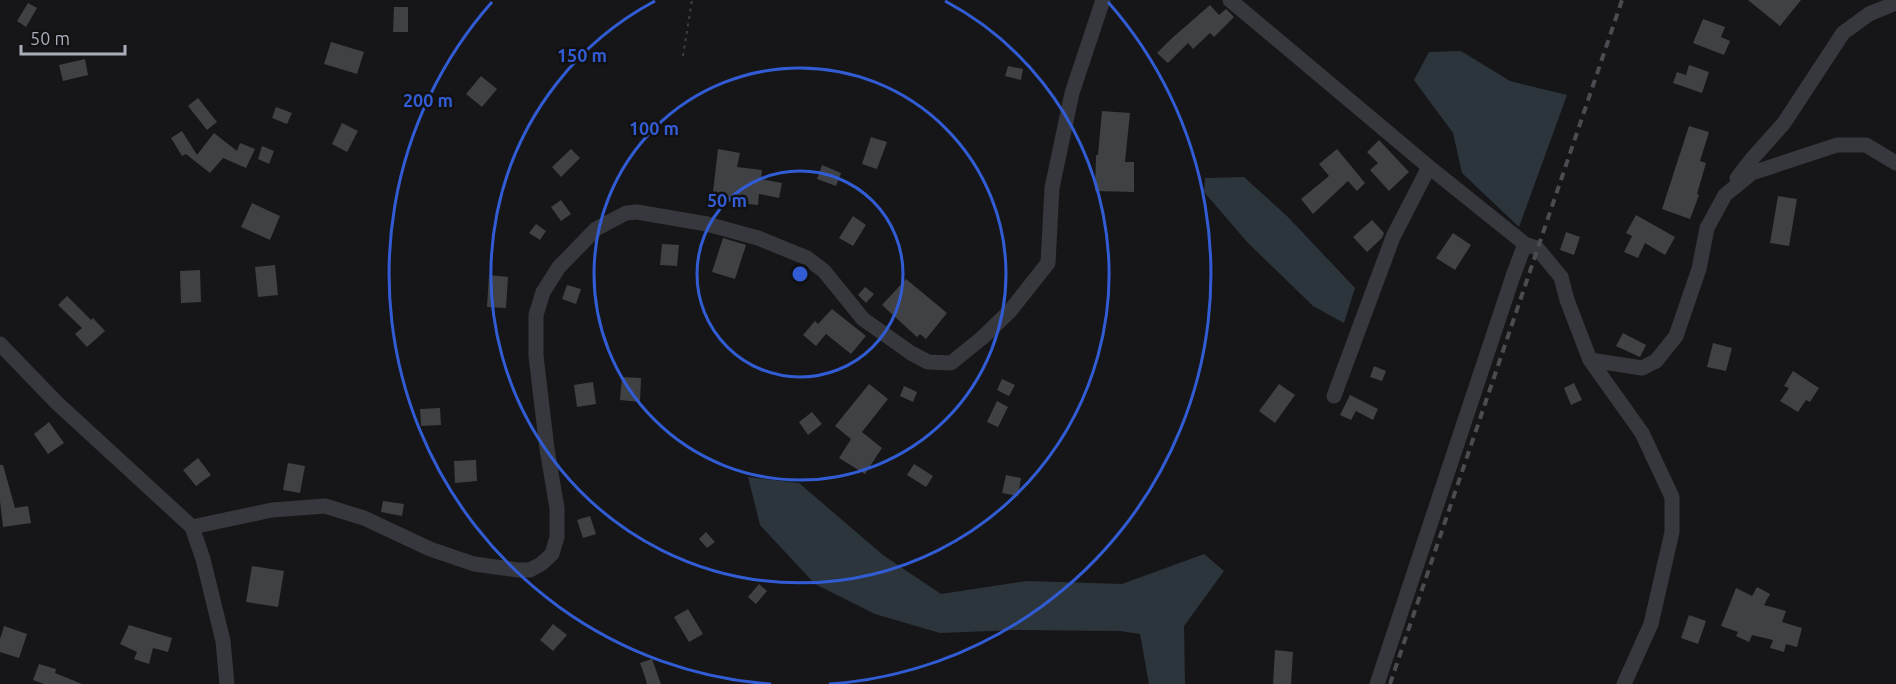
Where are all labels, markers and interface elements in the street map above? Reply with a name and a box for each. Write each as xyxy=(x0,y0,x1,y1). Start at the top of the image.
scale bar xyxy=(21,18,124,56)
text: 50 m xyxy=(30,28,70,48)
text: 150 m xyxy=(557,45,607,65)
text: 200 m xyxy=(403,90,453,110)
text: 100 m xyxy=(629,118,679,138)
text: 50 m xyxy=(707,190,747,210)
centre of rings xyxy=(790,264,810,284)

